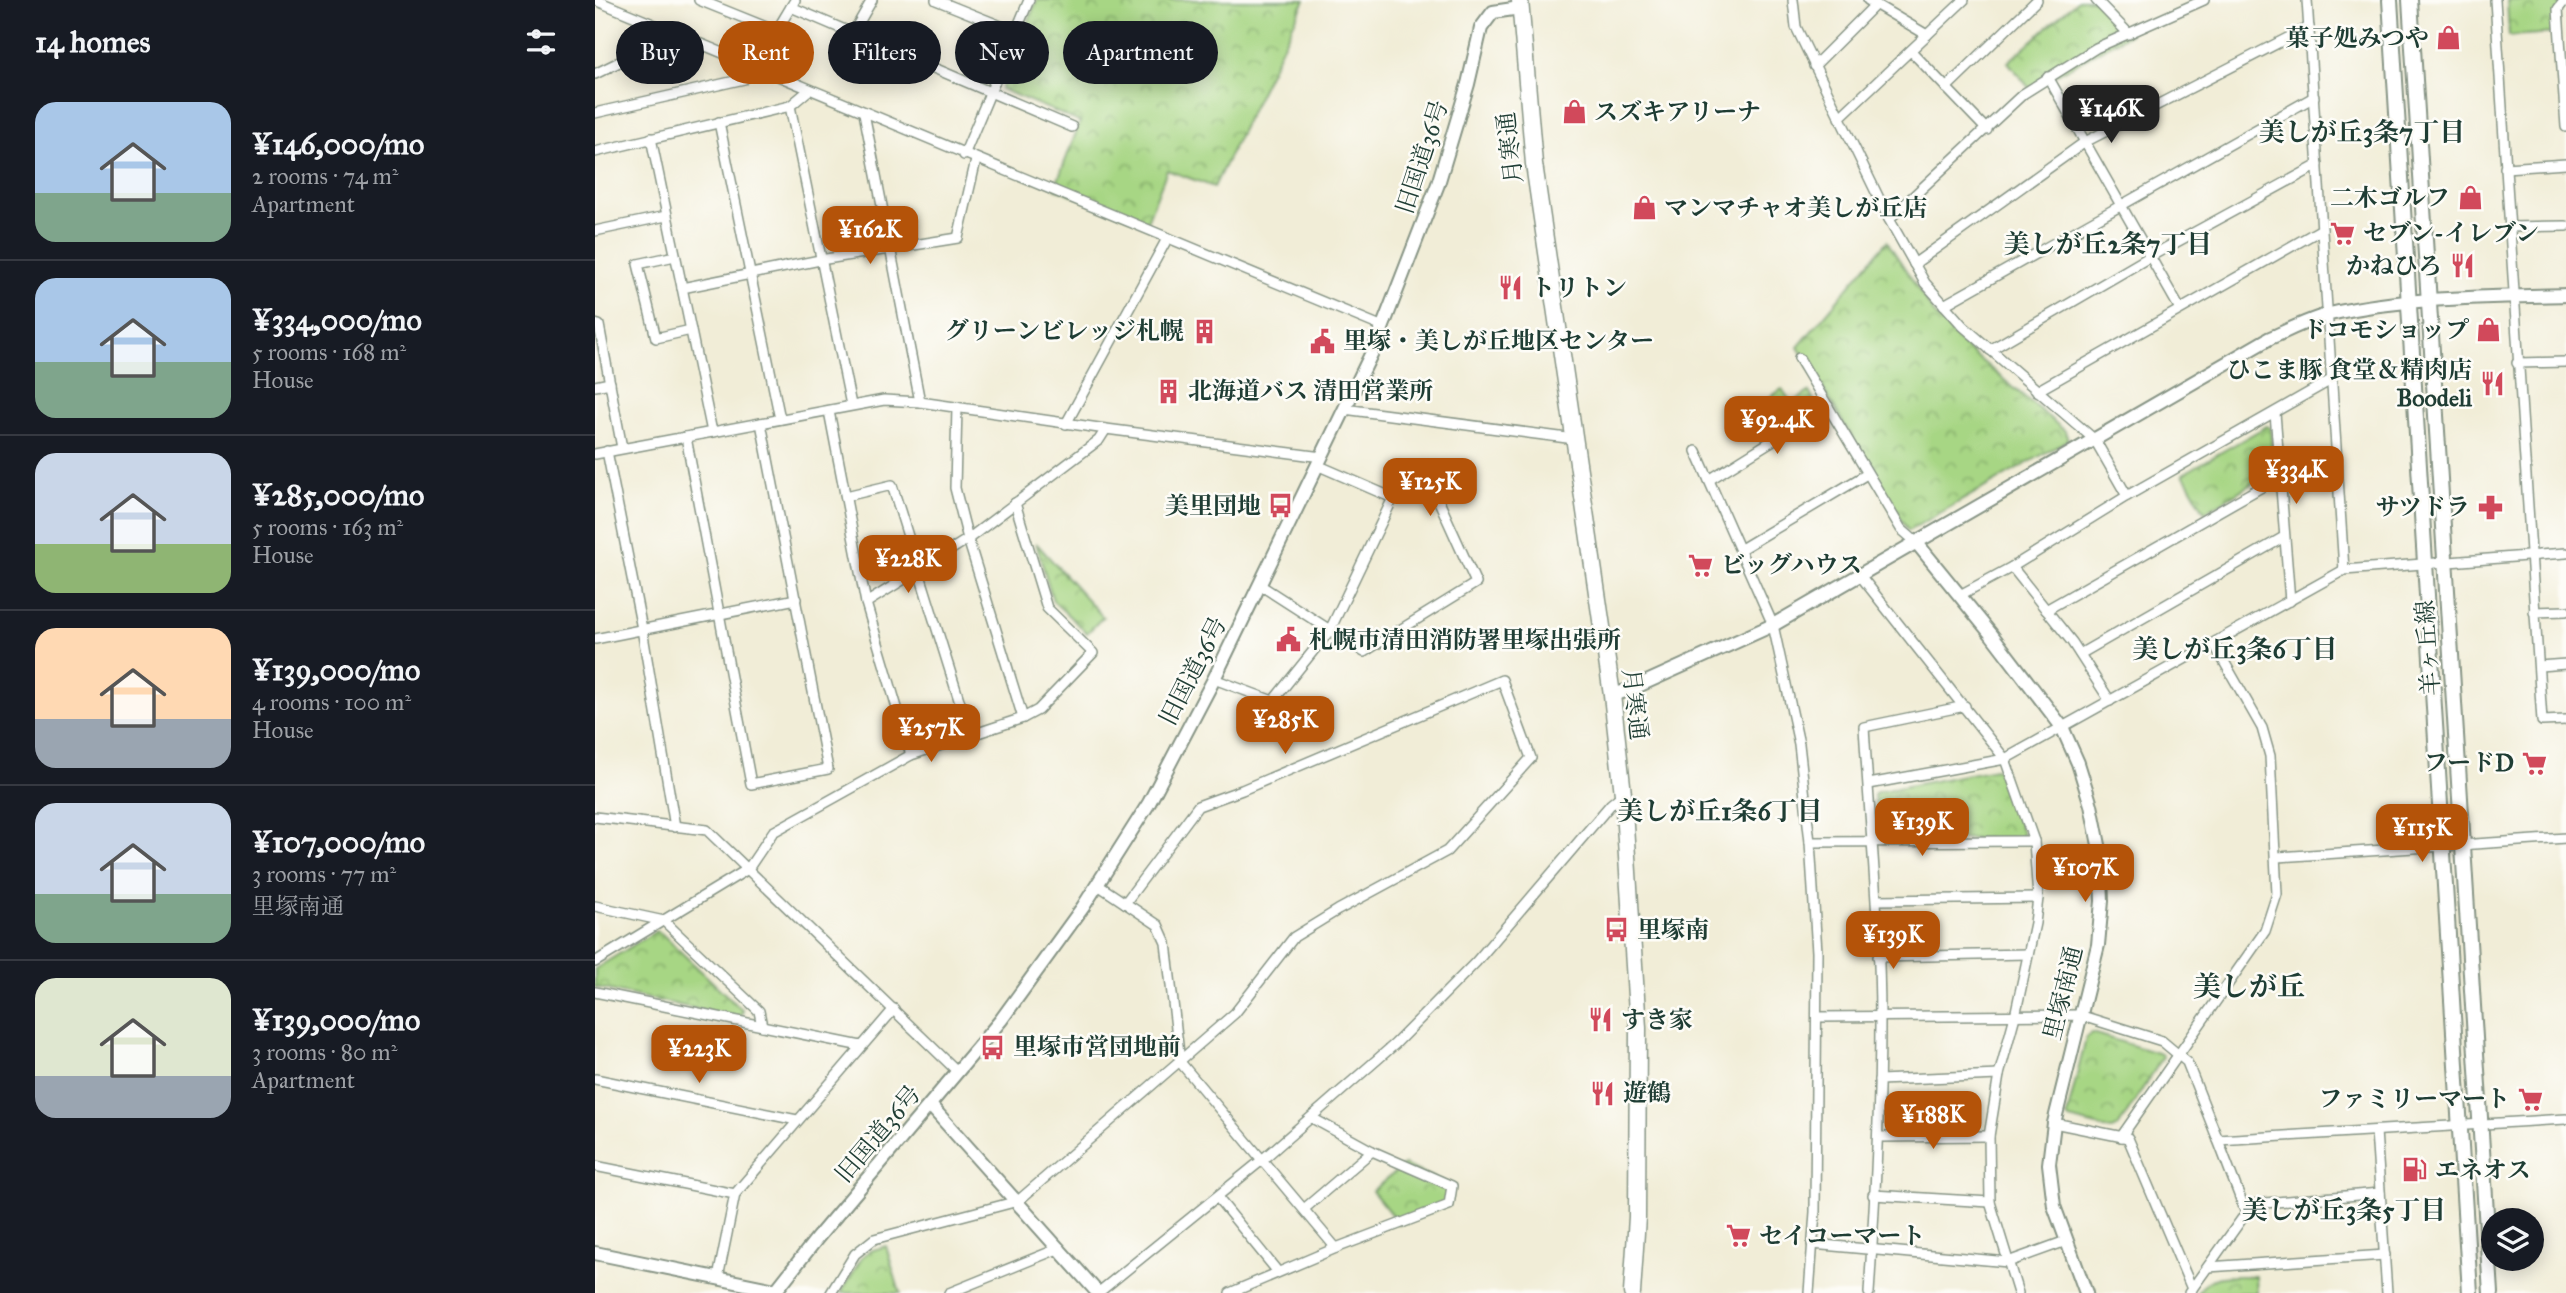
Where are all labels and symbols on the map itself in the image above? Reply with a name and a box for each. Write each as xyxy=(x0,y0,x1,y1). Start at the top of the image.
place label: 菓子処みつや xyxy=(2285,23,2429,53)
shop icon: 菓子処みつや xyxy=(2435,24,2463,52)
pin: ¥146K xyxy=(2062,86,2160,145)
street label: 旧国道36号 xyxy=(1390,96,1454,218)
place label: スズキアリーナ xyxy=(1594,97,1761,127)
shop icon: スズキアリーナ xyxy=(1560,98,1588,126)
street label: 月寒通 xyxy=(1491,110,1529,186)
district label: 美しが丘3条7丁目 xyxy=(2259,116,2465,148)
place label: 二木ゴルフ xyxy=(2330,183,2450,213)
shop icon: 二木ゴルフ xyxy=(2456,184,2484,212)
place label: マンマチャオ美しが丘店 xyxy=(1664,193,1927,223)
shop icon: マンマチャオ美しが丘店 xyxy=(1630,194,1658,222)
pin: ¥162K xyxy=(821,206,919,266)
place label: セブン-イレブン xyxy=(2363,218,2539,248)
supermarket icon: セブン-イレブン xyxy=(2329,219,2357,247)
district label: 美しが丘2条7丁目 xyxy=(2004,228,2212,260)
place label: かねひろ xyxy=(2346,251,2442,281)
restaurant icon: かねひろ xyxy=(2448,252,2476,280)
place label: トリトン xyxy=(1531,273,1627,303)
restaurant icon: トリトン xyxy=(1497,274,1525,302)
place label: ドコモショップ xyxy=(2302,315,2470,345)
place label: グリーンビレッジ札幌 xyxy=(945,316,1184,346)
shop icon: ドコモショップ xyxy=(2475,316,2503,344)
building icon: グリーンビレッジ札幌 xyxy=(1190,317,1218,345)
place label: 里塚・美しが丘地区センター xyxy=(1343,326,1654,356)
public building icon: 里塚・美しが丘地区センター xyxy=(1309,327,1337,355)
place label: ひこま豚 食堂＆精肉店 Boodeli xyxy=(2227,355,2472,413)
restaurant icon: ひこま豚 食堂＆精肉店 Boodeli xyxy=(2478,370,2506,398)
place label: 北海道バス 清田営業所 xyxy=(1188,376,1433,406)
building icon: 北海道バス 清田営業所 xyxy=(1154,377,1182,405)
pin: ¥92.4K xyxy=(1720,396,1834,456)
pin: ¥334K xyxy=(2247,447,2345,506)
pin: ¥125K xyxy=(1381,458,1479,518)
place label: 美里団地 xyxy=(1165,491,1261,521)
bus stop icon: 美里団地 xyxy=(1267,492,1295,520)
place label: サツドラ xyxy=(2375,492,2470,522)
pharmacy icon: サツドラ xyxy=(2476,493,2504,521)
pin: ¥228K xyxy=(859,536,957,595)
place label: ビッグハウス xyxy=(1721,550,1862,580)
supermarket icon: ビッグハウス xyxy=(1687,551,1715,579)
street label: 羊ヶ丘線 xyxy=(2410,599,2446,697)
street label: 旧国道36号 xyxy=(1153,612,1233,730)
place label: 札幌市清田消防署里塚出張所 xyxy=(1309,625,1621,655)
public building icon: 札幌市清田消防署里塚出張所 xyxy=(1275,626,1303,654)
district label: 美しが丘3条6丁目 xyxy=(2132,633,2338,665)
street label: 月寒通 xyxy=(1616,666,1654,742)
pin: ¥285K xyxy=(1236,696,1334,756)
pin: ¥257K xyxy=(882,704,980,764)
place label: フードD xyxy=(2424,748,2514,778)
supermarket icon: フードD xyxy=(2520,749,2548,777)
district label: 美しが丘1条6丁目 xyxy=(1617,795,1823,827)
pin: ¥139K xyxy=(1873,798,1971,858)
pin: ¥115K xyxy=(2373,804,2471,864)
pin: ¥107K xyxy=(2036,844,2134,904)
pin: ¥139K xyxy=(1844,912,1942,971)
place label: 里塚南 xyxy=(1637,915,1709,945)
bus stop icon: 里塚南 xyxy=(1603,916,1631,944)
street label: 里塚南通 xyxy=(2037,943,2089,1043)
district label: 美しが丘 xyxy=(2193,969,2305,1004)
place label: すき家 xyxy=(1621,1005,1693,1035)
restaurant icon: すき家 xyxy=(1587,1006,1615,1034)
pin: ¥223K xyxy=(650,1026,748,1085)
place label: 里塚市営団地前 xyxy=(1013,1032,1181,1062)
bus stop icon: 里塚市営団地前 xyxy=(979,1033,1007,1061)
place label: 遊鶴 xyxy=(1623,1078,1671,1108)
street label: 旧国道36号 xyxy=(829,1079,927,1189)
restaurant icon: 遊鶴 xyxy=(1589,1079,1617,1107)
place label: ファミリーマート xyxy=(2318,1084,2510,1114)
supermarket icon: ファミリーマート xyxy=(2516,1085,2544,1113)
pin: ¥188K xyxy=(1884,1092,1982,1151)
place label: エネオス xyxy=(2435,1155,2531,1185)
fuel station icon: エネオス xyxy=(2401,1156,2429,1184)
district label: 美しが丘3条5丁目 xyxy=(2242,1194,2446,1226)
place label: セイコーマート xyxy=(1759,1221,1925,1251)
supermarket icon: セイコーマート xyxy=(1725,1222,1753,1250)

